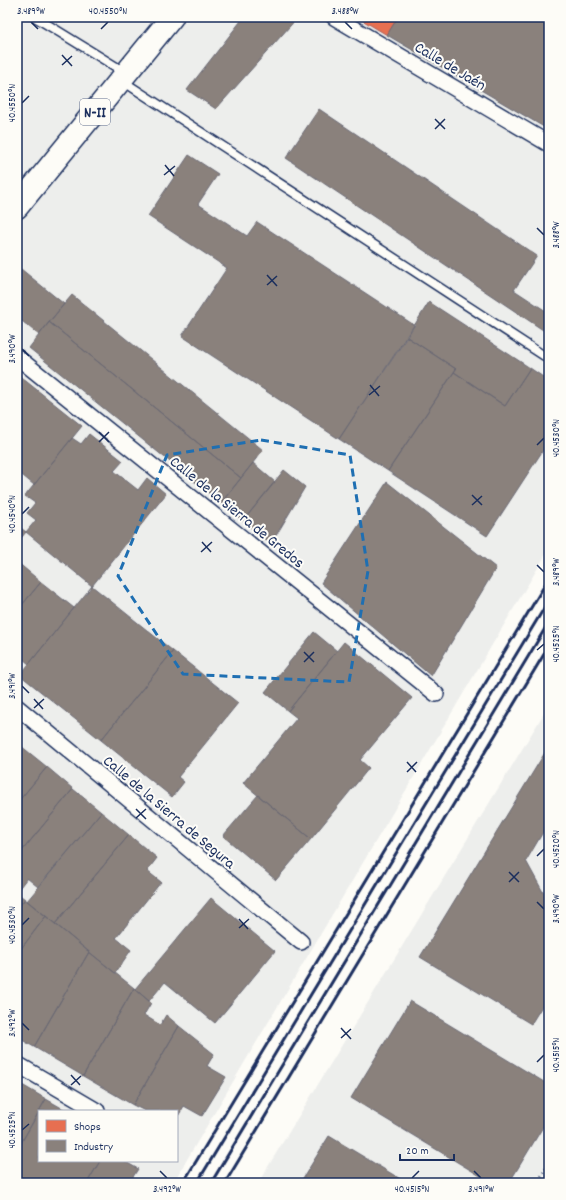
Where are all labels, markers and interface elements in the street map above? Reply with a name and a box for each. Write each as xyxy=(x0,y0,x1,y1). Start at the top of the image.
text: 3.489°W xyxy=(17,5,45,19)
text: 40.4550°N xyxy=(89,5,127,19)
text: 3.488°W xyxy=(331,5,359,19)
street label: Calle de Jaén xyxy=(410,37,490,97)
text: 40.4550°N xyxy=(6,84,20,122)
road number: N-II xyxy=(80,99,110,125)
text: 3.488°W xyxy=(550,221,564,249)
text: 3.490°W xyxy=(6,334,20,364)
text: 40.4530°N xyxy=(550,419,564,457)
street label: Calle de la Sierra de Gredos xyxy=(164,451,309,575)
text: 40.4540°N xyxy=(6,495,20,533)
text: 3.489°W xyxy=(550,558,564,586)
text: 40.4525°N xyxy=(550,625,564,663)
text: 3.491°W xyxy=(6,673,20,699)
street label: Calle de la Sierra de Segura xyxy=(97,751,240,876)
text: 40.4520°N xyxy=(550,830,564,868)
text: 3.490°W xyxy=(550,894,564,924)
text: 40.4530°N xyxy=(6,906,20,944)
text: 3.492°W xyxy=(6,1009,20,1037)
text: 40.4515°N xyxy=(550,1037,564,1073)
legend xyxy=(38,1110,178,1162)
text: 40.4525°N xyxy=(6,1111,20,1149)
text: Shops xyxy=(74,1119,101,1136)
scale bar xyxy=(400,1136,454,1162)
text: Industry xyxy=(74,1139,114,1156)
text: 20 m xyxy=(406,1143,429,1160)
text: 3.492°W xyxy=(153,1183,181,1197)
text: 40.4515°N xyxy=(394,1183,430,1197)
text: 3.491°W xyxy=(468,1183,494,1197)

